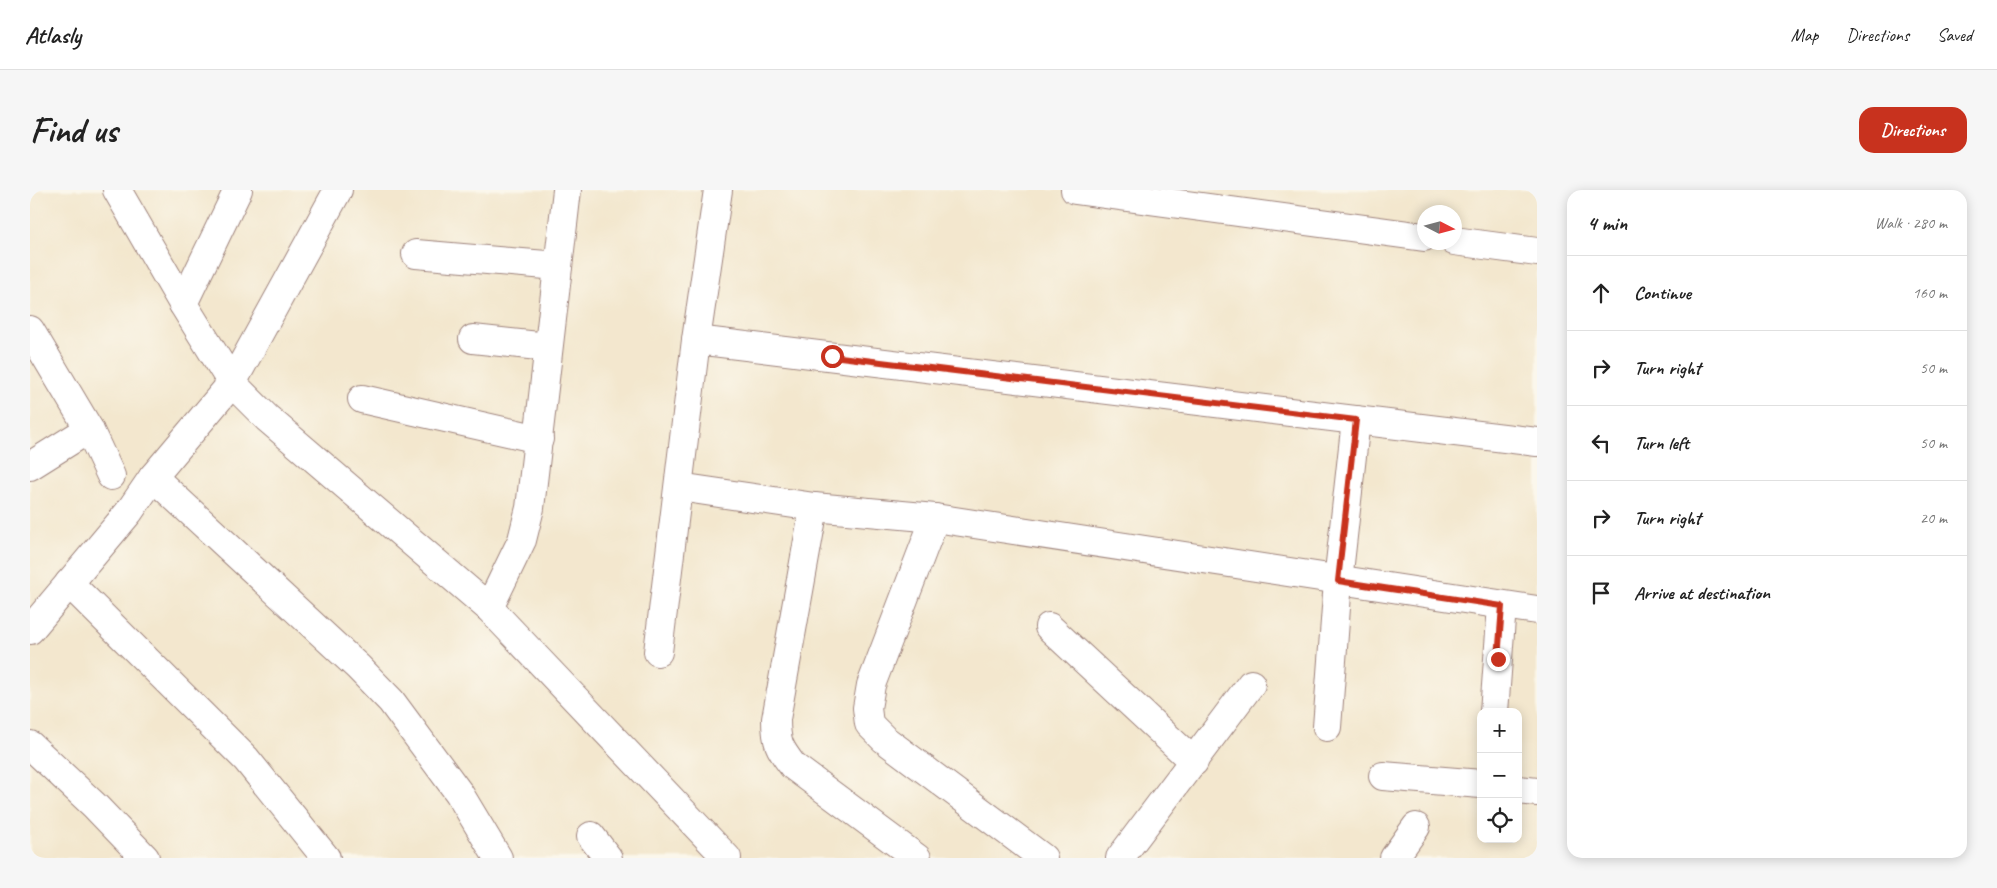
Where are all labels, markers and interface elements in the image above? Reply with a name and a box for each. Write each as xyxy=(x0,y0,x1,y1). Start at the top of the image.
text: Atlasly xyxy=(25,20,81,50)
text: Map xyxy=(1791,24,1818,46)
text: Directions xyxy=(1846,24,1909,46)
text: Saved xyxy=(1937,24,1972,46)
button: Directions xyxy=(1859,107,1967,153)
text: Find us xyxy=(30,108,117,153)
north arrow xyxy=(1417,205,1462,250)
text: 4 min xyxy=(1587,210,1627,236)
text: Walk · 280 m xyxy=(1875,213,1947,233)
icon: ahead xyxy=(1587,279,1615,307)
text: Continue xyxy=(1634,281,1691,305)
text: 160 m xyxy=(1913,283,1947,303)
route start xyxy=(821,345,844,368)
icon: right xyxy=(1587,354,1615,382)
text: Turn right xyxy=(1634,356,1701,380)
text: 50 m xyxy=(1920,358,1947,378)
icon: left xyxy=(1587,429,1615,457)
text: Turn left xyxy=(1634,431,1689,455)
text: 50 m xyxy=(1920,433,1947,453)
icon: right xyxy=(1587,504,1615,532)
text: Turn right xyxy=(1634,506,1701,530)
text: 20 m xyxy=(1920,508,1947,528)
icon: arrive xyxy=(1587,579,1615,607)
text: Arrive at destination xyxy=(1634,581,1770,605)
route end xyxy=(1487,648,1510,671)
map controls xyxy=(1477,708,1522,843)
button: + xyxy=(1477,708,1522,753)
button: − xyxy=(1477,753,1522,798)
button: locate xyxy=(1477,798,1522,843)

